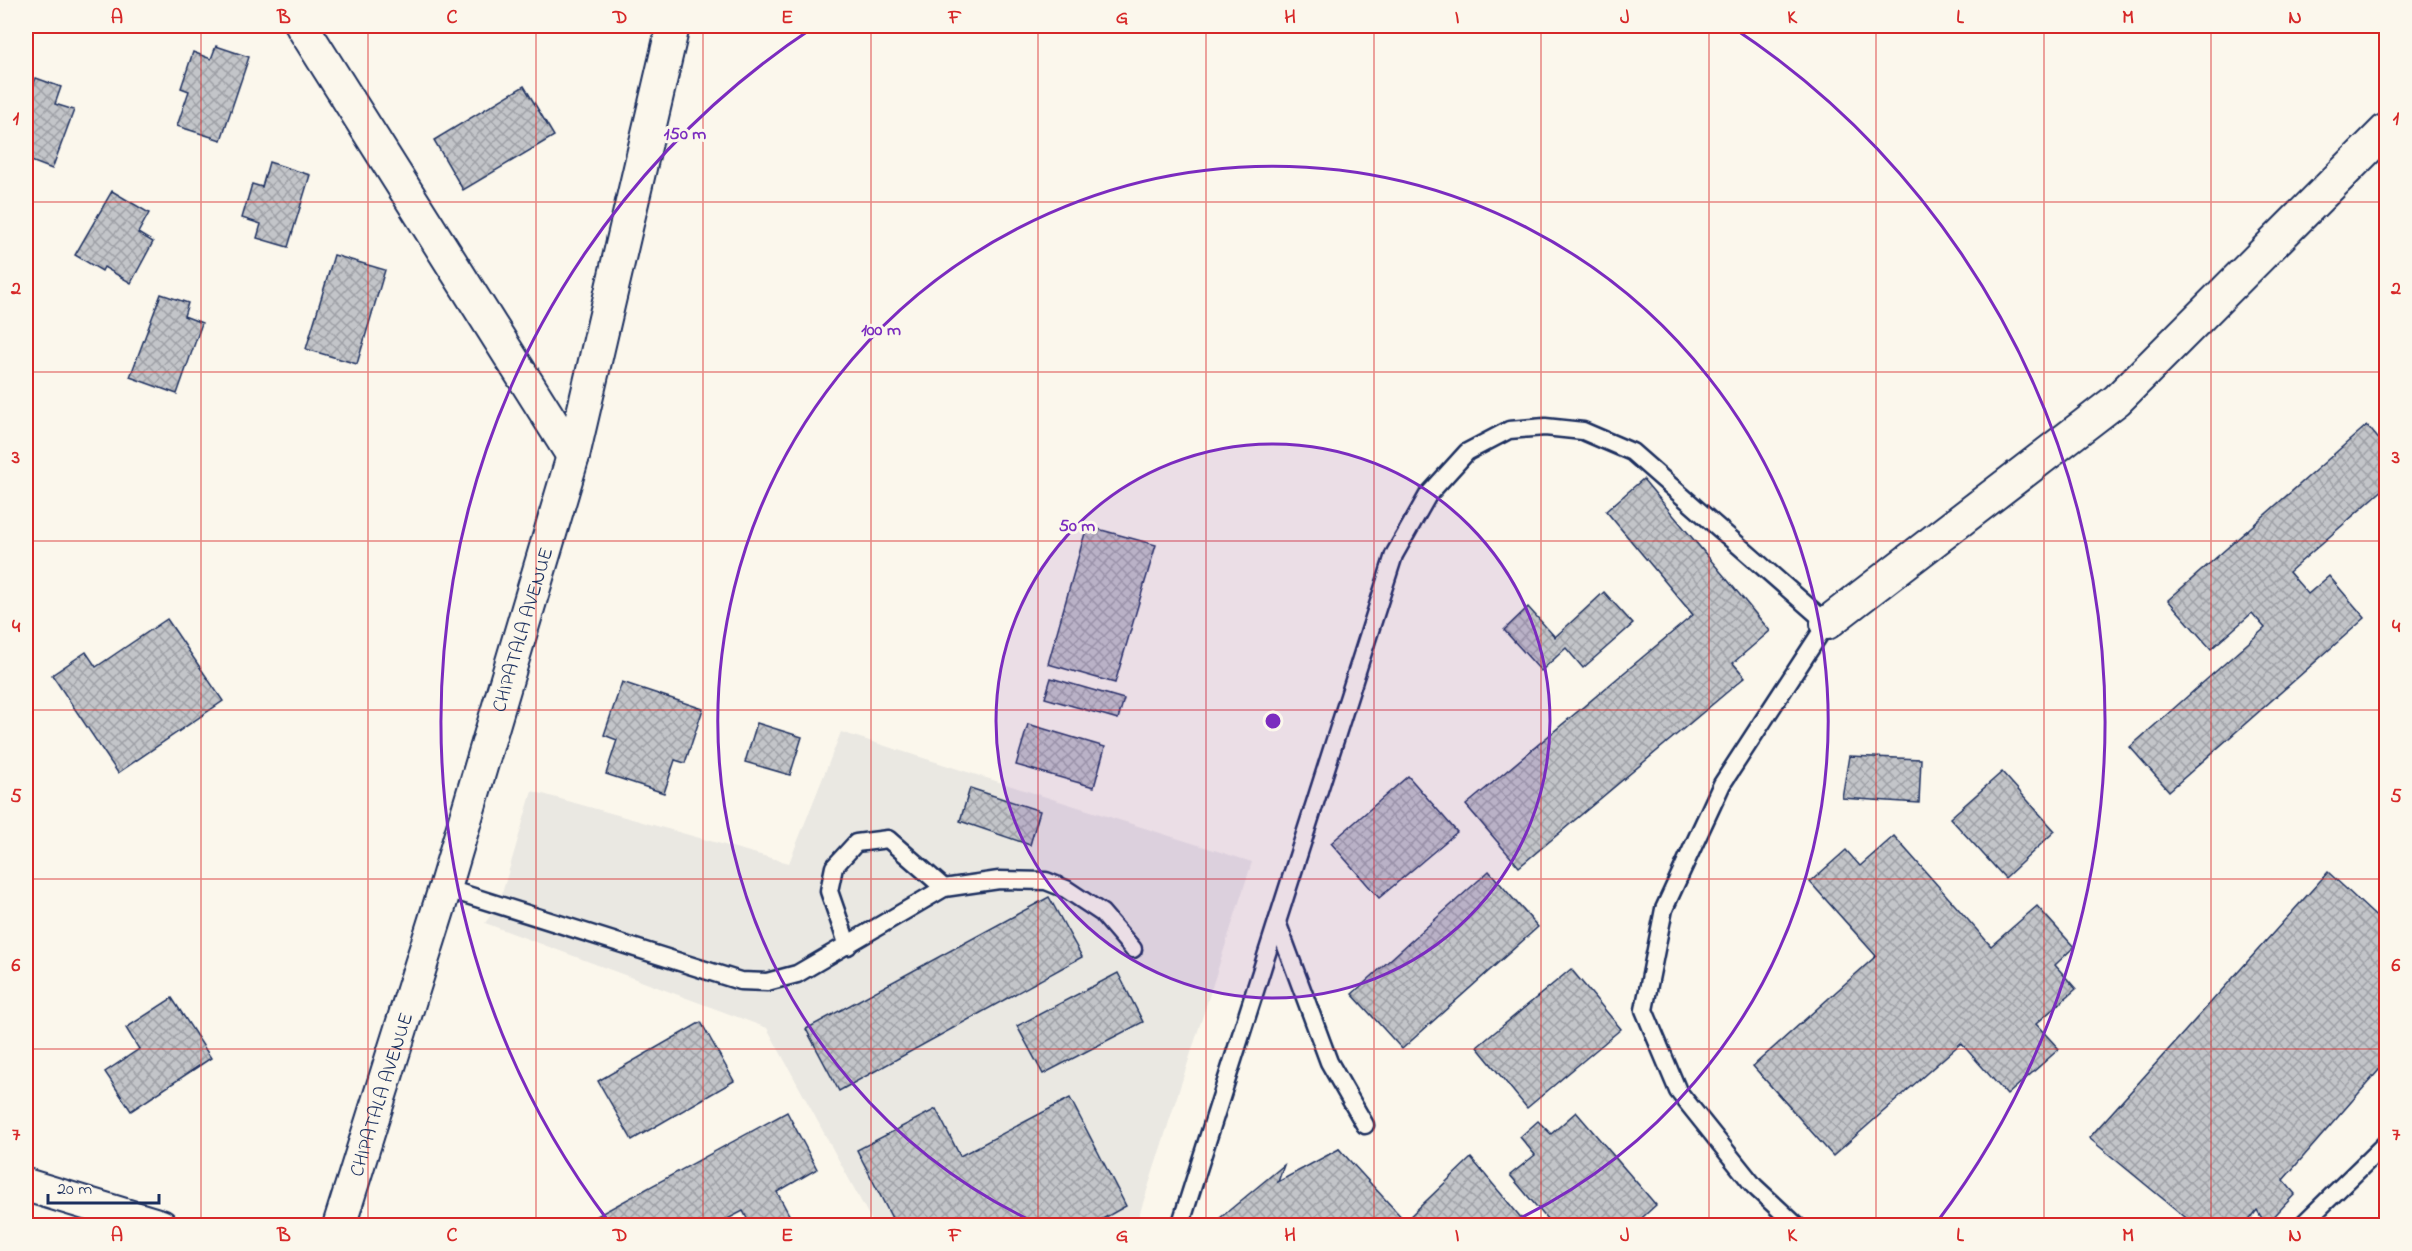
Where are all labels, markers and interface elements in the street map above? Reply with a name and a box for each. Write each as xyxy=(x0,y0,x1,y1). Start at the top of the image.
text: A xyxy=(111,4,123,33)
text: B xyxy=(276,4,291,33)
text: C xyxy=(447,4,458,33)
text: D xyxy=(612,4,627,33)
text: E xyxy=(781,4,793,33)
text: F xyxy=(948,4,962,33)
text: G xyxy=(1116,4,1129,33)
text: H xyxy=(1284,4,1296,33)
text: I xyxy=(1455,4,1460,33)
text: J xyxy=(1620,4,1630,33)
text: K xyxy=(1787,4,1798,33)
text: L xyxy=(1956,4,1964,33)
text: M xyxy=(2122,4,2134,33)
text: N xyxy=(2288,4,2302,33)
text: 1 xyxy=(13,105,20,134)
text: 1 xyxy=(2393,105,2400,134)
text: 150 m xyxy=(664,122,706,148)
text: 2 xyxy=(10,275,21,304)
text: 2 xyxy=(2390,275,2401,304)
text: 100 m xyxy=(861,318,901,344)
text: 3 xyxy=(11,444,20,473)
text: 3 xyxy=(2391,444,2400,473)
text: 50 m xyxy=(1059,514,1095,540)
street label: CHIPATALA AVENUE xyxy=(486,544,562,716)
text: 4 xyxy=(12,613,21,642)
text: 4 xyxy=(2392,613,2401,642)
centre of rings xyxy=(1263,711,1283,731)
text: 5 xyxy=(10,783,22,812)
text: 5 xyxy=(2390,783,2402,812)
text: 6 xyxy=(12,952,21,981)
text: 6 xyxy=(2392,952,2401,981)
street label: CHIPATALA AVENUE xyxy=(343,1009,422,1181)
text: 7 xyxy=(12,1121,21,1150)
text: 7 xyxy=(2392,1121,2401,1150)
scale bar xyxy=(48,1167,159,1205)
text: 20 m xyxy=(57,1177,92,1203)
text: A xyxy=(111,1222,123,1251)
text: B xyxy=(276,1222,291,1251)
text: C xyxy=(447,1222,458,1251)
text: D xyxy=(612,1222,627,1251)
text: E xyxy=(781,1222,793,1251)
text: F xyxy=(948,1222,962,1251)
text: G xyxy=(1116,1222,1129,1251)
text: H xyxy=(1284,1222,1296,1251)
text: I xyxy=(1455,1222,1460,1251)
text: J xyxy=(1620,1222,1630,1251)
text: K xyxy=(1787,1222,1798,1251)
text: L xyxy=(1956,1222,1964,1251)
text: M xyxy=(2122,1222,2134,1251)
text: N xyxy=(2288,1222,2302,1251)

